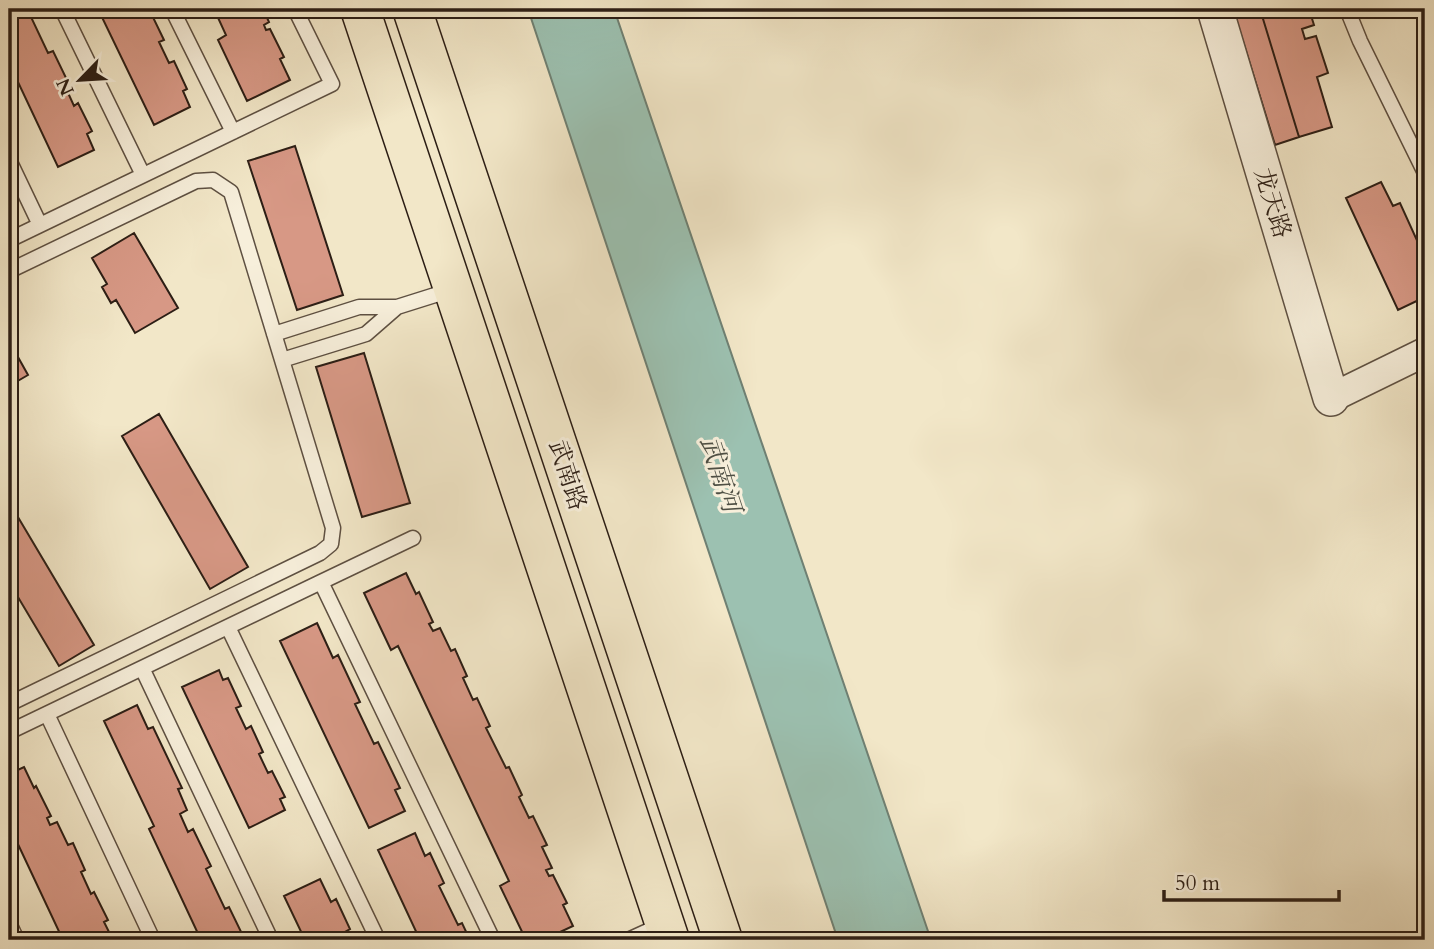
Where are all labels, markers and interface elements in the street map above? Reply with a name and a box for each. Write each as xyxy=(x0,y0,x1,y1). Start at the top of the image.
north arrow xyxy=(46,46,116,116)
text: N xyxy=(50,73,81,100)
street label: 龙天路 xyxy=(1246,164,1299,242)
water label: 武南河 xyxy=(692,432,750,520)
street label: 武南路 xyxy=(541,436,594,514)
scale bar xyxy=(1164,858,1340,902)
text: 50 m xyxy=(1175,869,1220,898)

